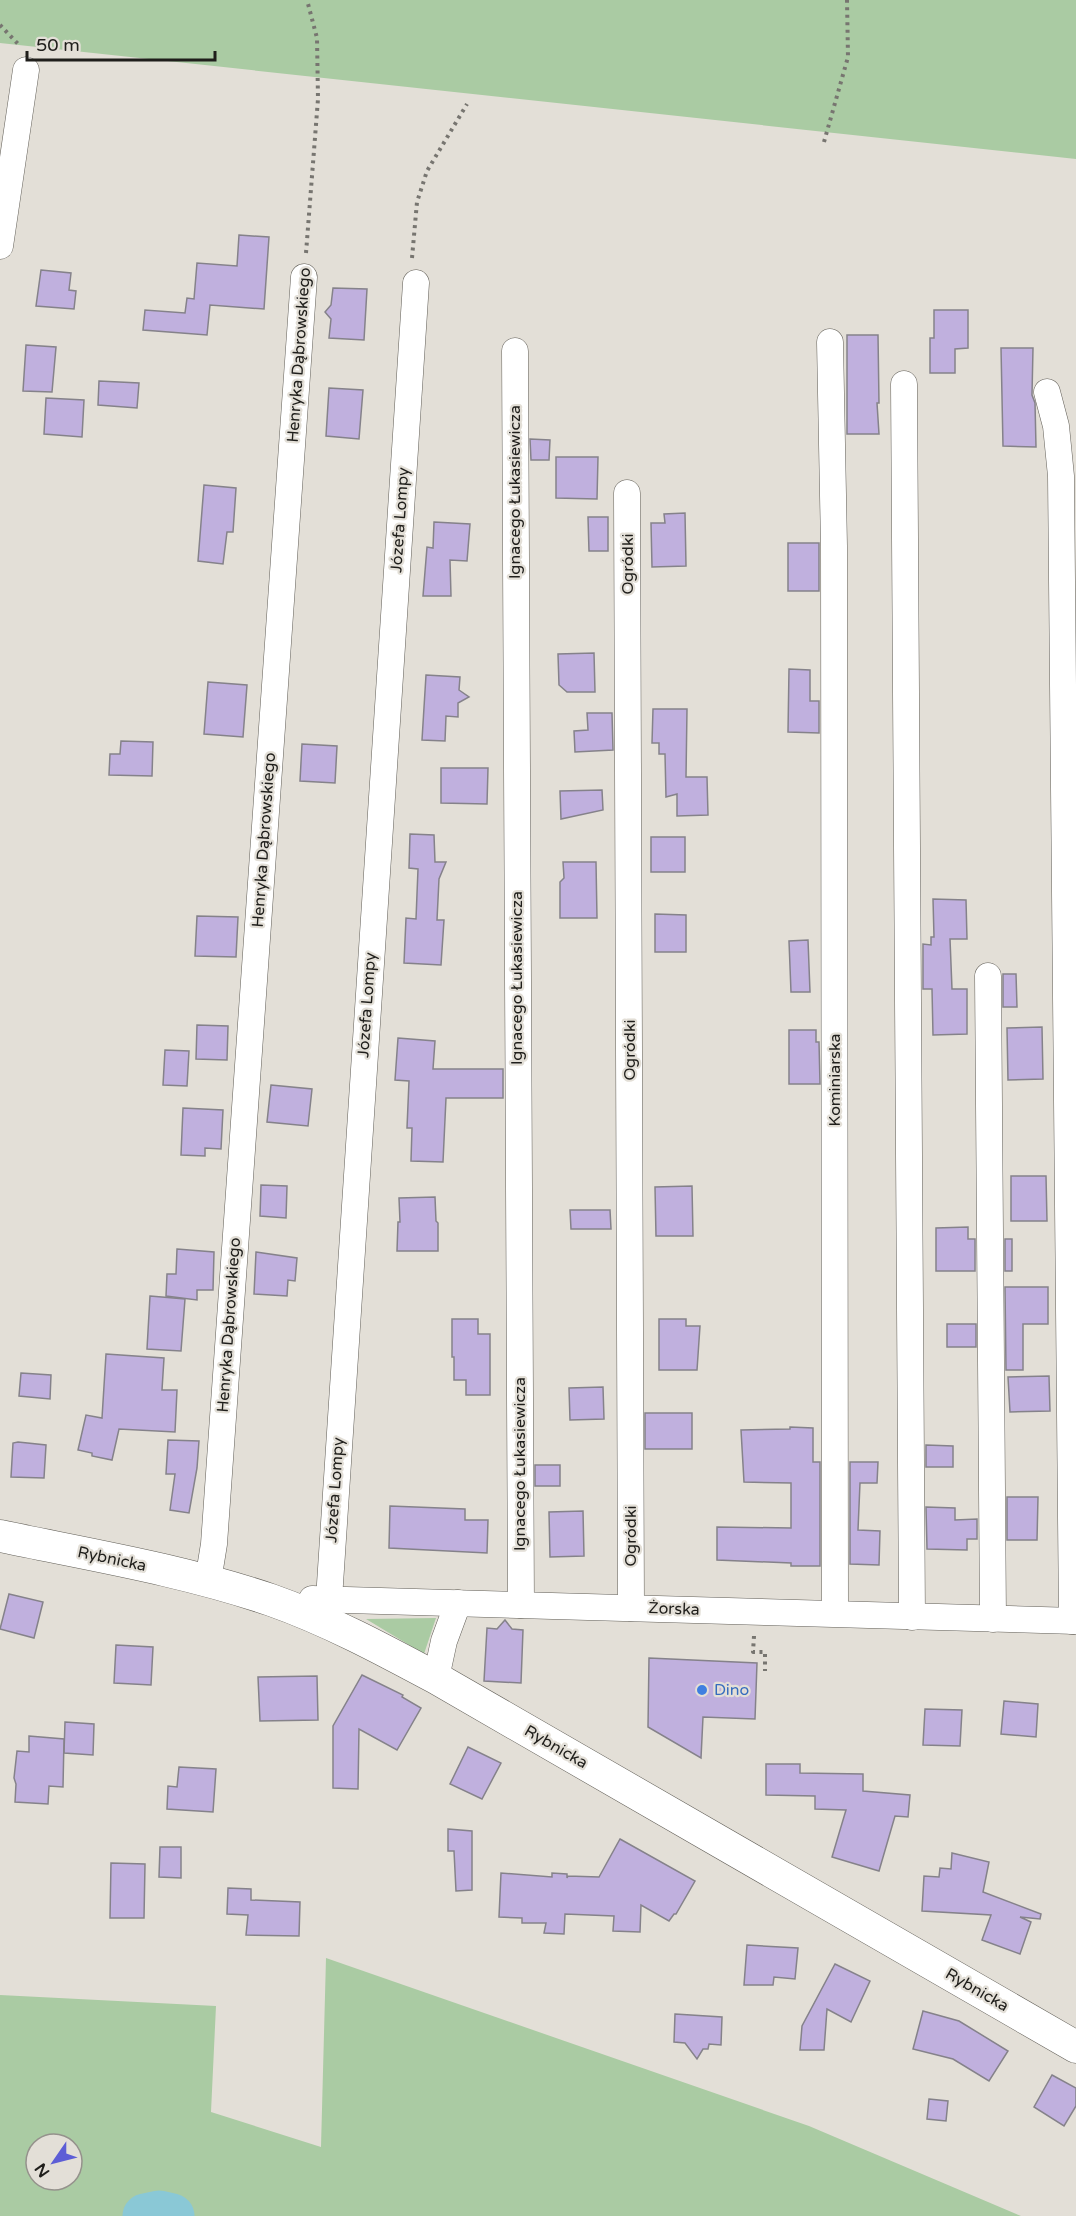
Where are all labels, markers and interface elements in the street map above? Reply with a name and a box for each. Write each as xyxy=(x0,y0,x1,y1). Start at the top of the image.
scale bar xyxy=(27,24,214,62)
text: 50 m xyxy=(36,34,80,56)
street label: Henryka Dąbrowskiego xyxy=(283,267,315,443)
street label: Ignacego Łukasiewicza xyxy=(505,405,525,579)
street label: Józefa Lompy xyxy=(386,466,414,573)
street label: Ogródki xyxy=(618,533,638,595)
street label: Henryka Dąbrowskiego xyxy=(248,752,280,928)
street label: Ignacego Łukasiewicza xyxy=(507,891,527,1065)
street label: Józefa Lompy xyxy=(353,951,381,1058)
street label: Ogródki xyxy=(620,1019,640,1081)
street label: Kominiarska xyxy=(825,1033,845,1127)
street label: Henryka Dąbrowskiego xyxy=(213,1237,245,1413)
street label: Ignacego Łukasiewicza xyxy=(510,1377,530,1551)
street label: Józefa Lompy xyxy=(321,1436,349,1543)
street label: Ogródki xyxy=(621,1505,641,1567)
street label: Rybnicka xyxy=(76,1542,148,1576)
street label: Żorska xyxy=(648,1598,700,1620)
place label: Dino xyxy=(714,1680,749,1700)
marker: Dino xyxy=(695,1683,709,1697)
street label: Rybnicka xyxy=(521,1721,591,1773)
street label: Rybnicka xyxy=(942,1964,1012,2016)
north arrow xyxy=(24,2132,84,2192)
text: N xyxy=(31,2159,54,2181)

